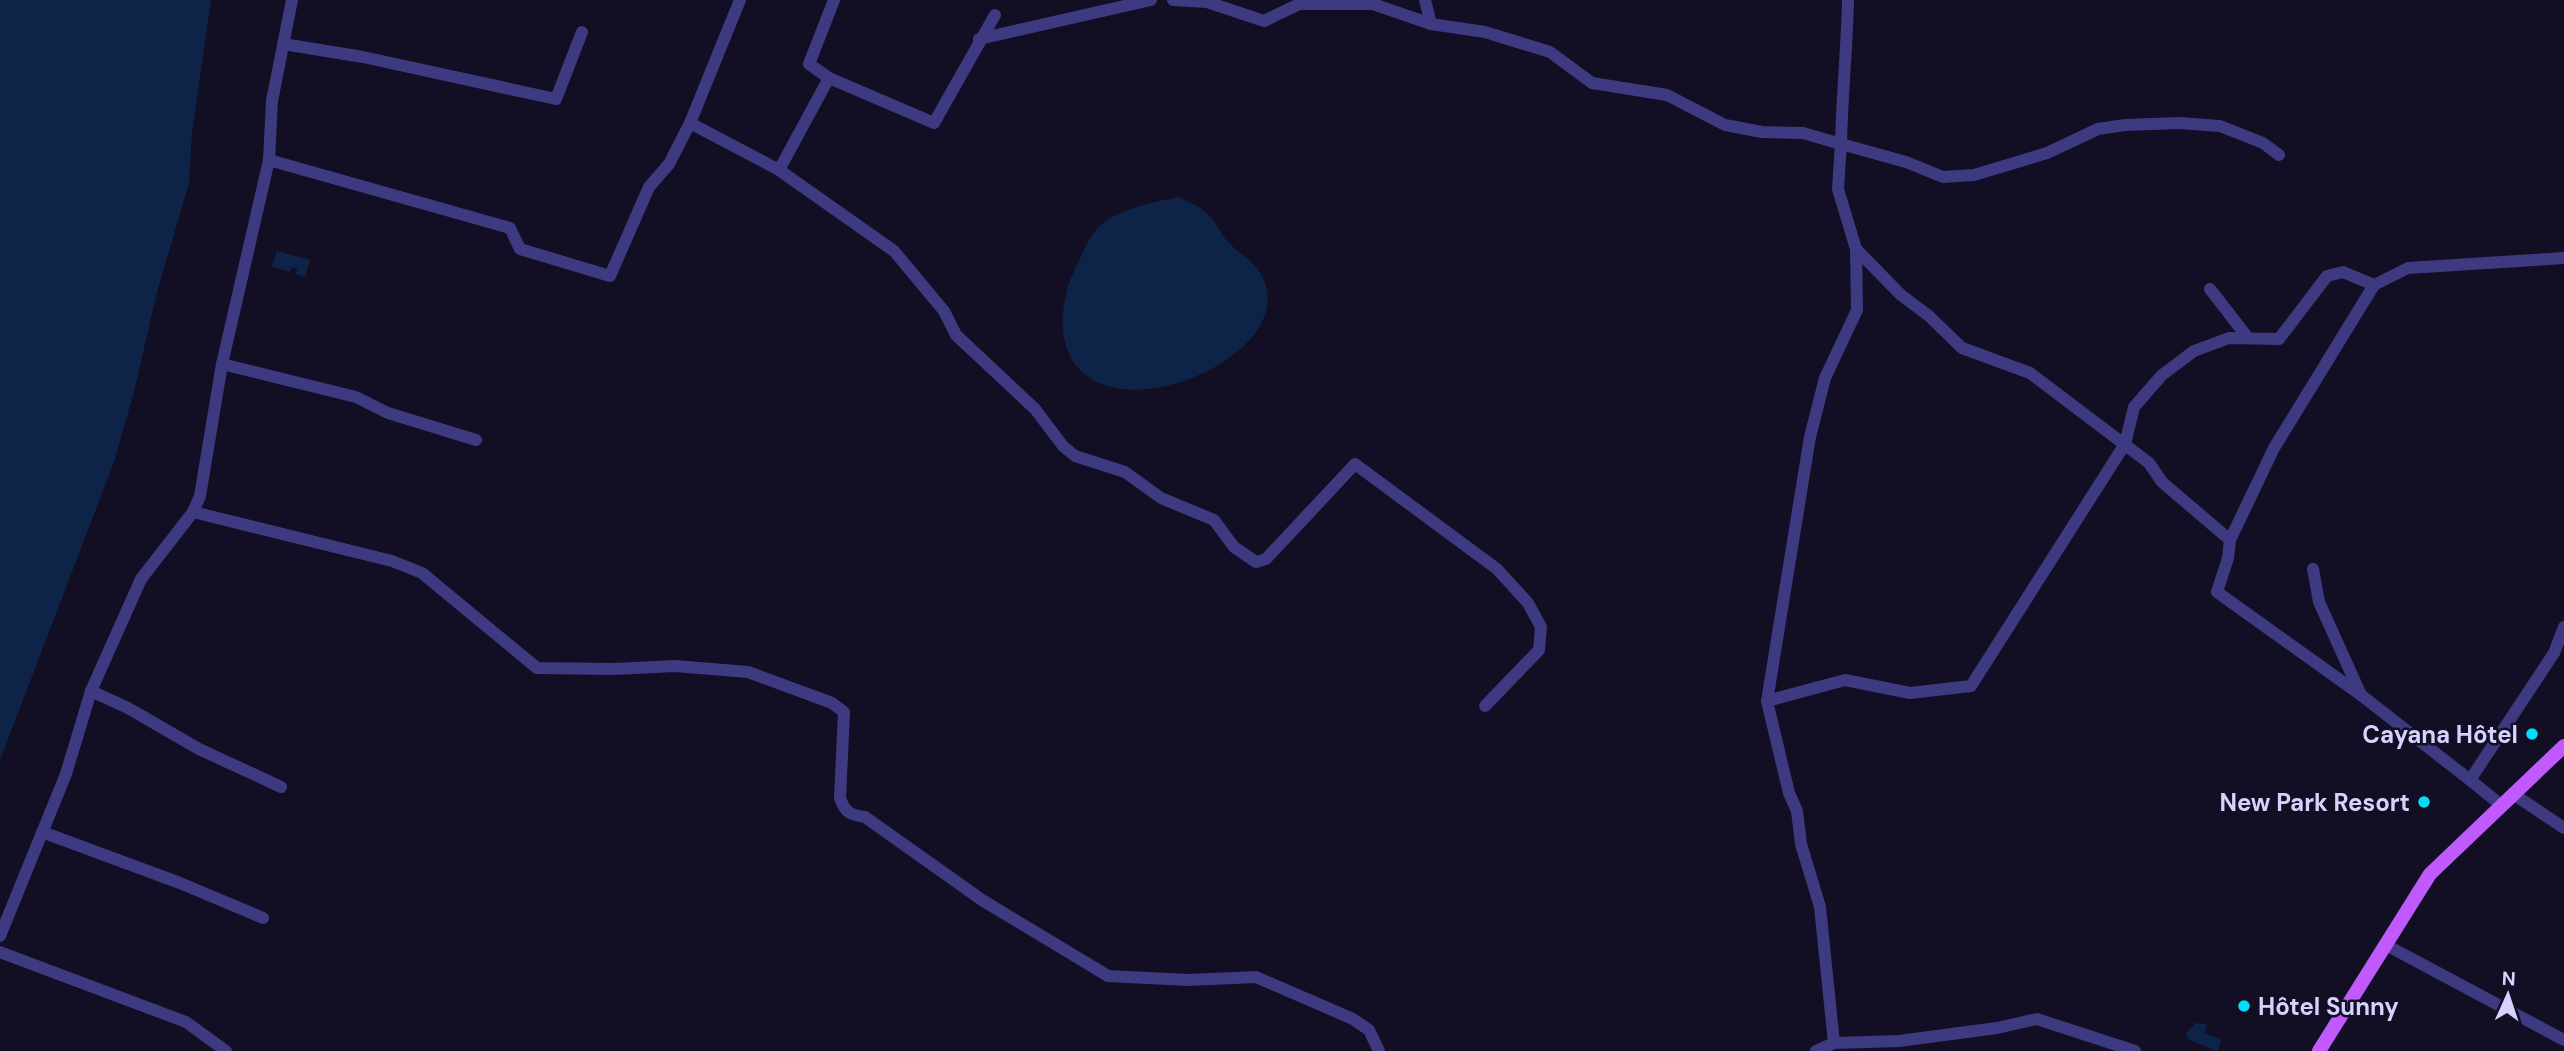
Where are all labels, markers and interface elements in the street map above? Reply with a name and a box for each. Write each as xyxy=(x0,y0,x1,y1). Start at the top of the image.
place label: Cayana Hôtel xyxy=(2362,719,2518,750)
marker: Cayana Hôtel xyxy=(2524,726,2540,742)
place label: New Park Resort xyxy=(2219,787,2410,818)
marker: New Park Resort xyxy=(2416,794,2432,810)
north arrow xyxy=(2473,960,2543,1030)
text: N xyxy=(2501,966,2516,991)
place label: Hôtel Sunny xyxy=(2258,991,2399,1022)
marker: Hôtel Sunny xyxy=(2236,998,2252,1014)

